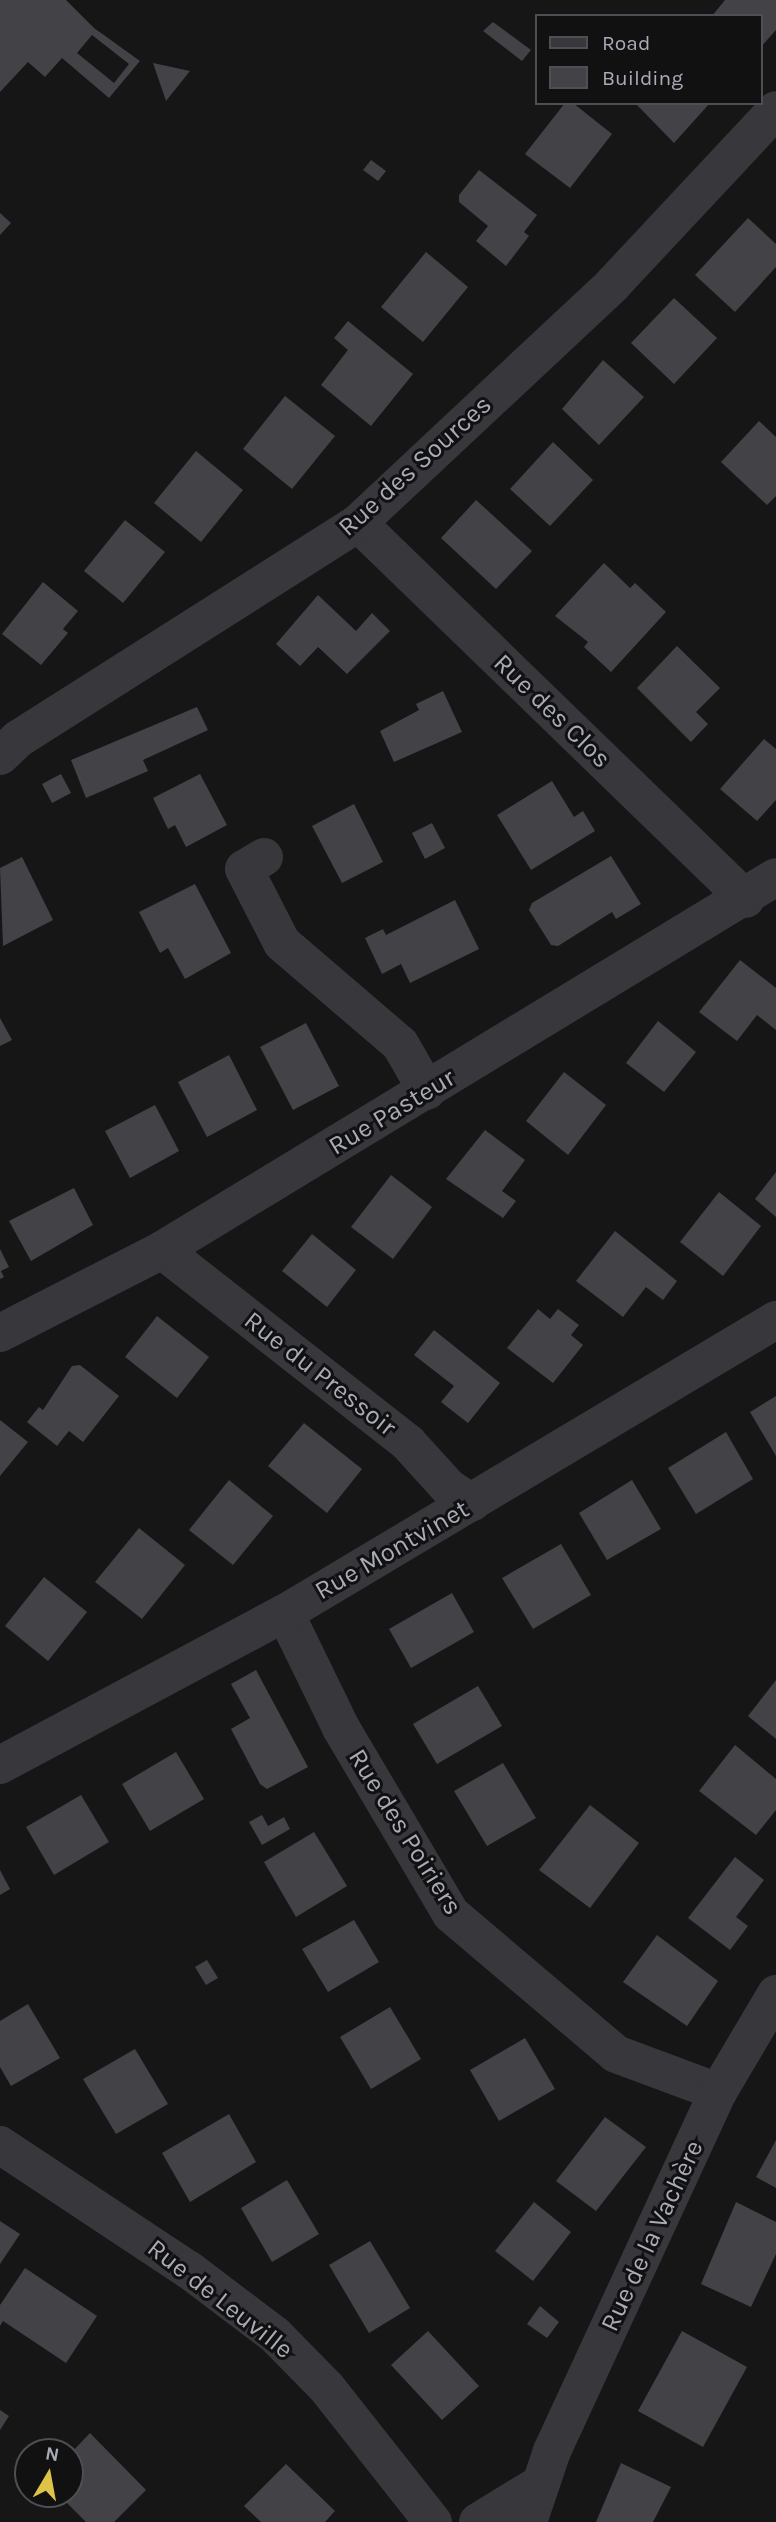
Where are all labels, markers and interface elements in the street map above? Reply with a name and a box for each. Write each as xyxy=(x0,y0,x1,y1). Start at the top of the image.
legend xyxy=(534,14,762,105)
text: Road xyxy=(602,31,650,55)
text: Building xyxy=(602,66,683,90)
street label: Rue des Sources xyxy=(332,389,498,543)
street label: Rue des Clos xyxy=(487,647,617,775)
street label: Rue Pasteur xyxy=(323,1062,461,1162)
street label: Rue du Pressoir xyxy=(238,1305,402,1443)
street label: Rue Montvinet xyxy=(309,1493,475,1607)
street label: Rue des Poiriers xyxy=(342,1743,468,1921)
street label: Rue de la Vachère xyxy=(594,2136,710,2336)
street label: Rue de Leuville xyxy=(141,2232,299,2366)
north arrow xyxy=(14,2438,84,2508)
text: N xyxy=(44,2442,61,2466)

